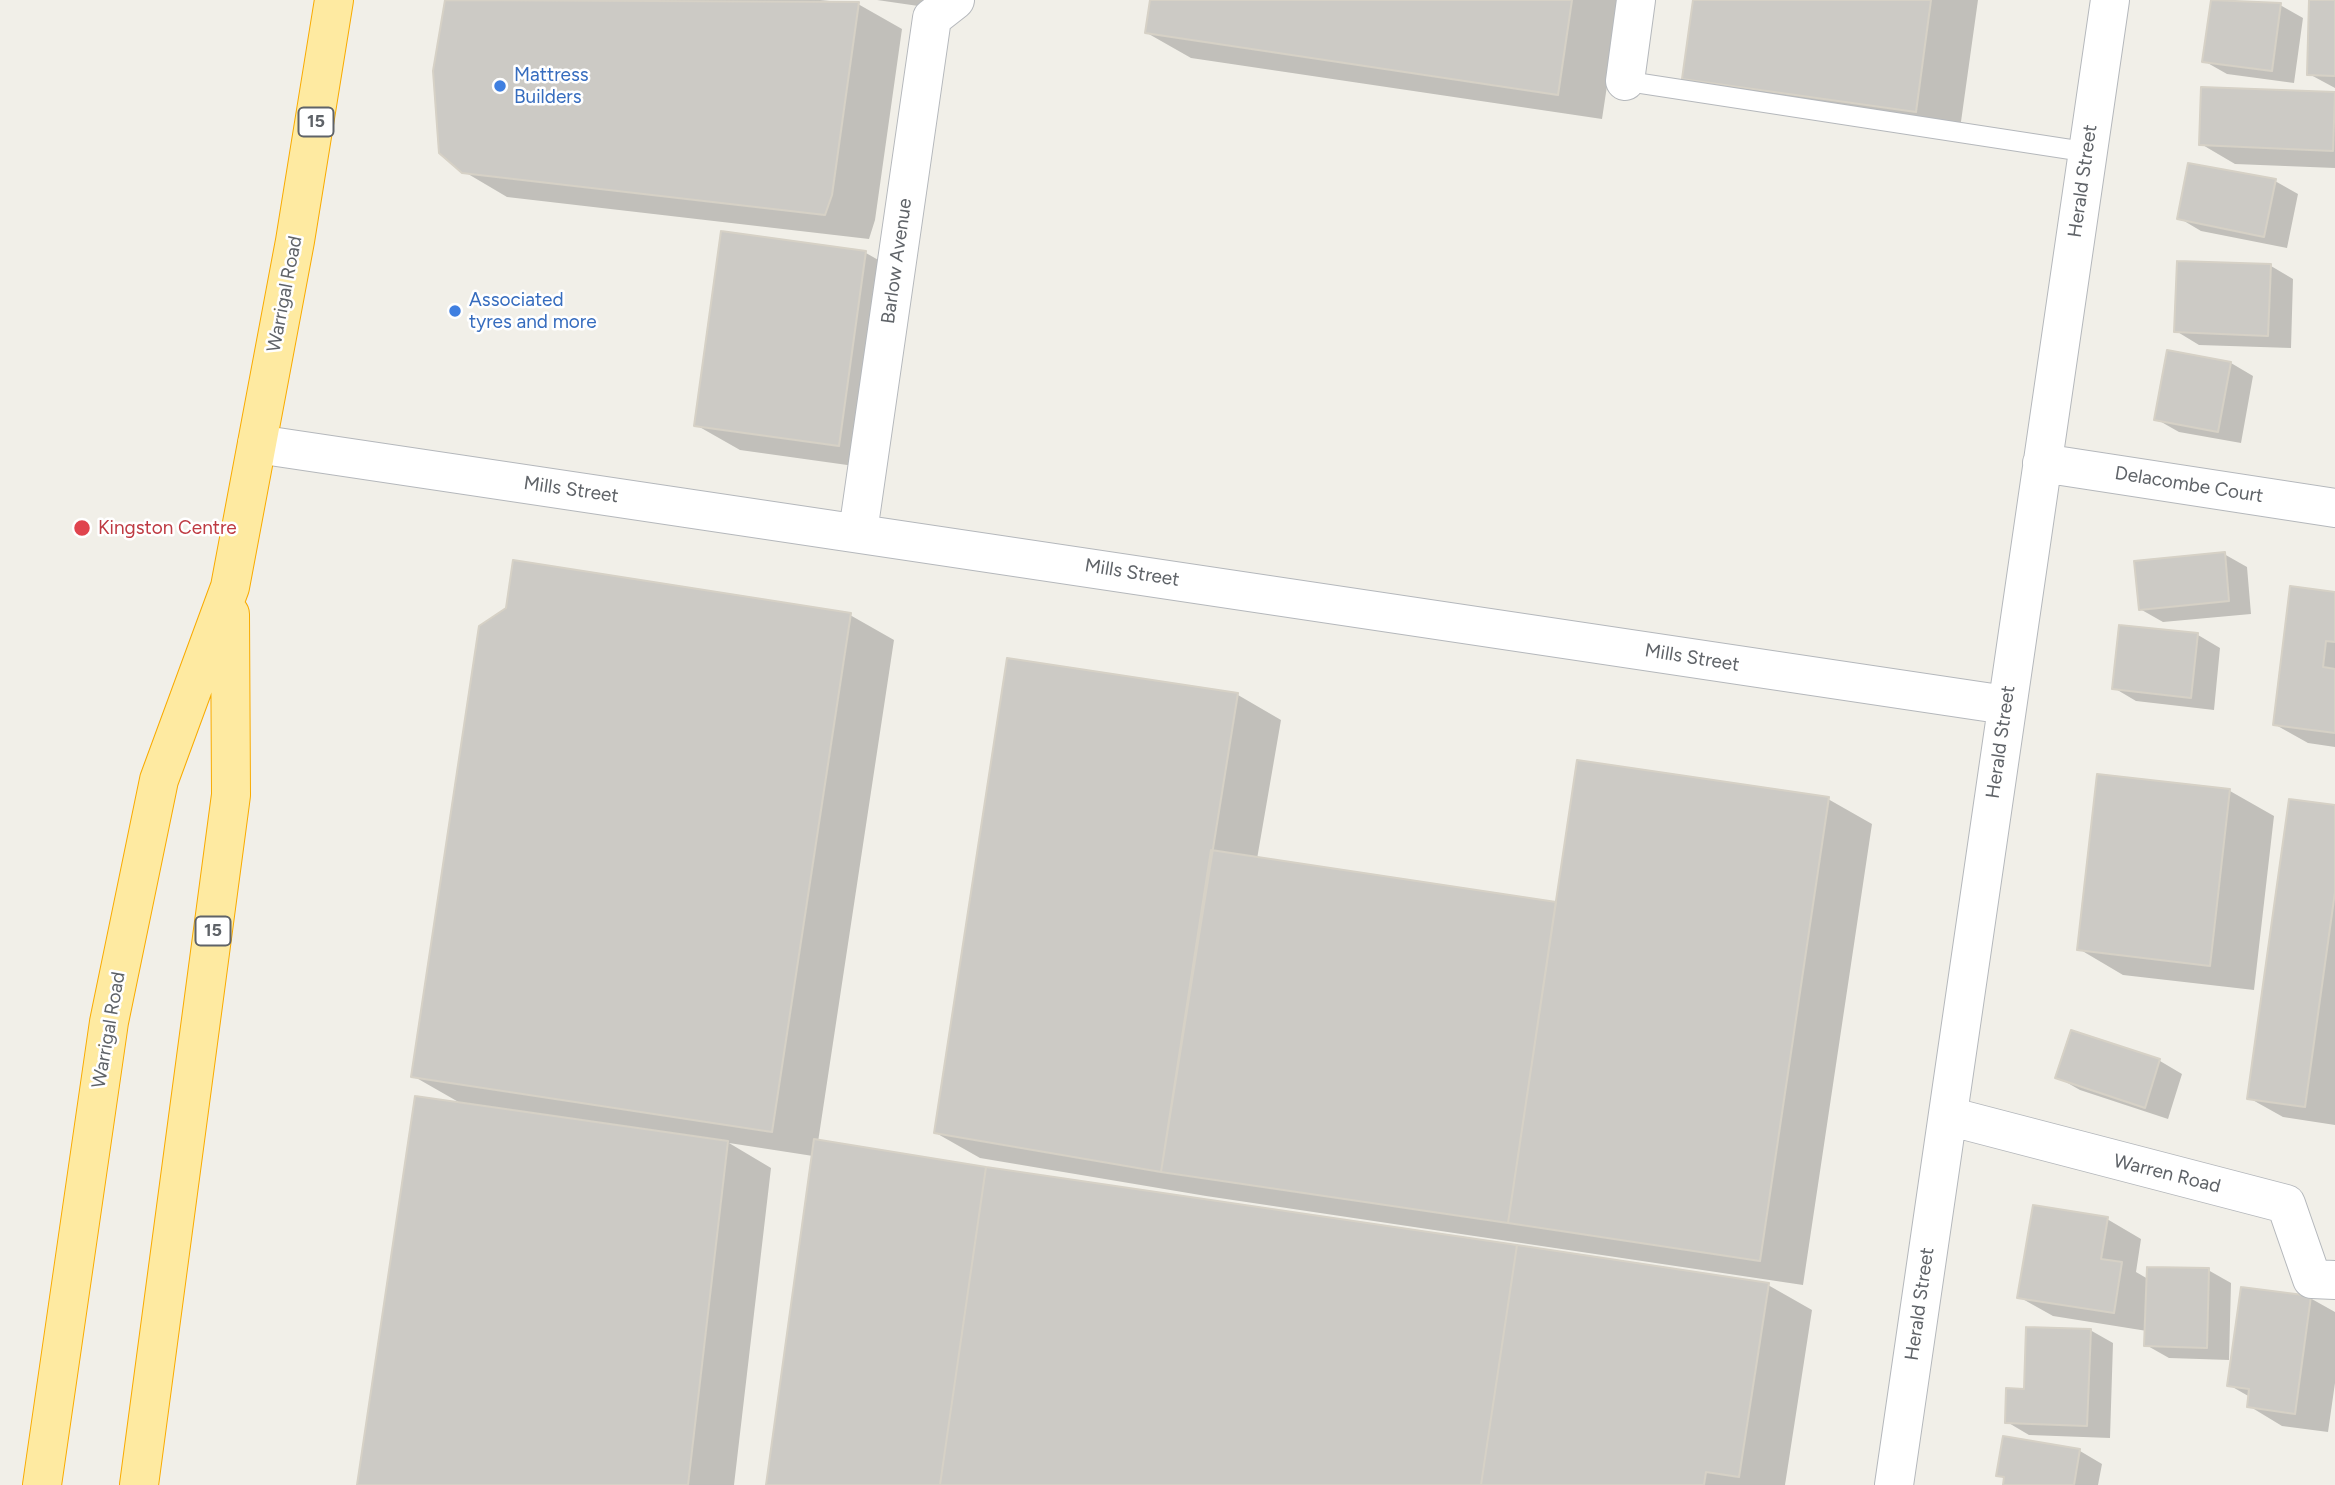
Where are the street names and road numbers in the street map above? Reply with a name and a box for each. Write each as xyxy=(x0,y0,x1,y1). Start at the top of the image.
road number: 15 xyxy=(298,107,334,136)
street label: Herald Street xyxy=(2064,123,2102,239)
street label: Barlow Avenue xyxy=(877,197,917,325)
street label: Warrigal Road xyxy=(263,234,307,354)
street label: Delacombe Court xyxy=(2113,462,2265,508)
street label: Mills Street xyxy=(522,472,620,508)
street label: Mills Street xyxy=(1083,554,1181,592)
street label: Mills Street xyxy=(1643,639,1741,677)
street label: Herald Street xyxy=(1982,684,2020,800)
road number: 15 xyxy=(196,916,230,946)
street label: Warrigal Road xyxy=(88,970,130,1090)
street label: Warren Road xyxy=(2111,1150,2223,1198)
street label: Herald Street xyxy=(1901,1246,1939,1362)

